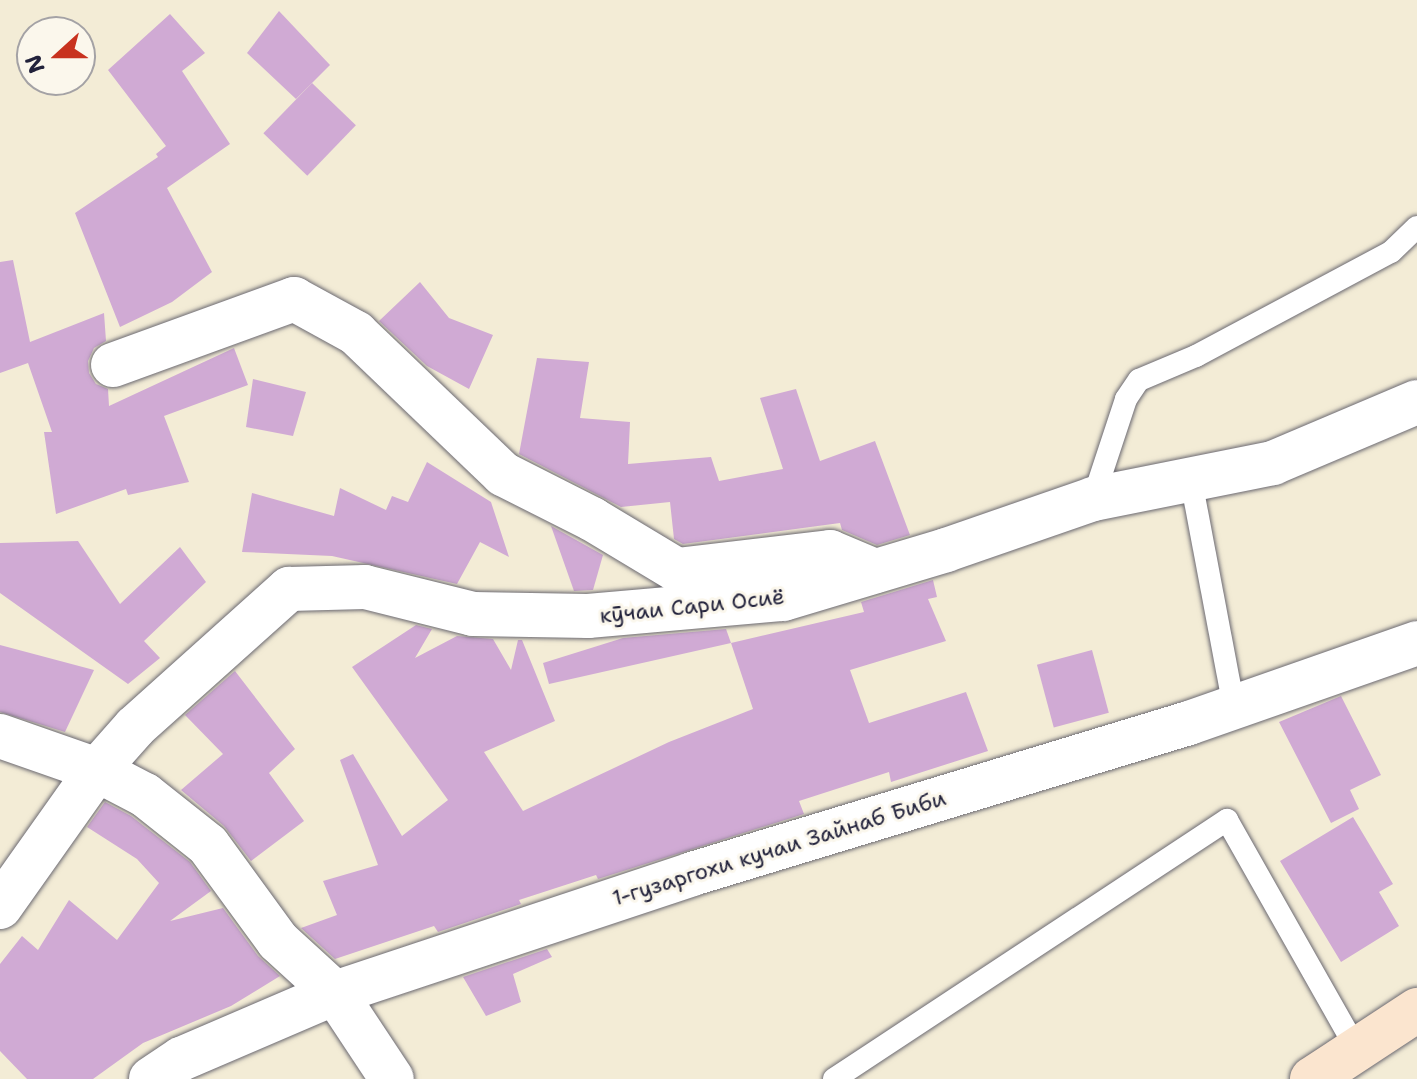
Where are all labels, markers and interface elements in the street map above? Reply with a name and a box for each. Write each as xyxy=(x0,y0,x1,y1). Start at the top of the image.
north arrow xyxy=(16,16,96,96)
text: N xyxy=(18,51,52,77)
street label: кӯчаи Сари Осиё xyxy=(598,583,786,629)
street label: 1-гузаргохи кучаи Зайнаб Биби xyxy=(609,785,949,911)

